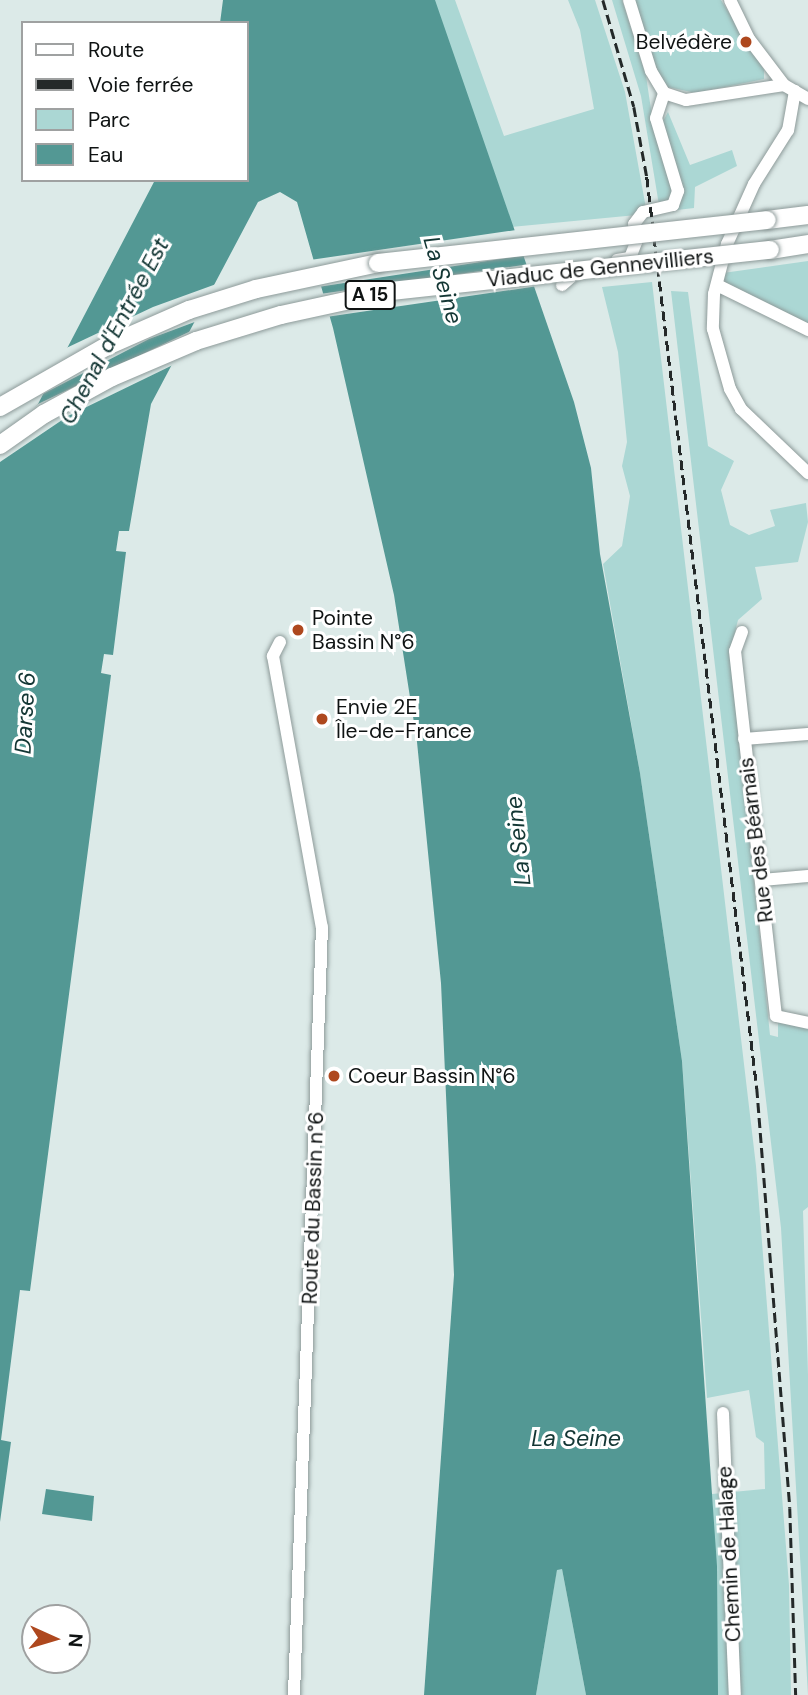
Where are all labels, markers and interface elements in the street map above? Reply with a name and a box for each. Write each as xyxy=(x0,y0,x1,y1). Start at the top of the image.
legend xyxy=(21,21,248,182)
place label: Belvédère xyxy=(636,29,732,55)
marker: Belvédère xyxy=(738,34,754,50)
text: Route xyxy=(88,36,144,64)
text: Voie ferrée xyxy=(88,71,193,99)
text: Parc xyxy=(88,106,131,134)
text: Eau xyxy=(88,141,123,169)
water label: Chenal d'Entrée Est xyxy=(53,233,175,429)
water label: La Seine xyxy=(417,233,469,327)
street label: Viaduc de Gennevilliers xyxy=(485,244,715,292)
road number: A 15 xyxy=(344,280,396,310)
place label: Pointe Bassin N°6 xyxy=(312,605,415,655)
marker: Pointe Bassin N°6 xyxy=(290,622,306,638)
water label: Darse 6 xyxy=(9,671,41,755)
place label: Envie 2E Île-de-France xyxy=(336,694,472,744)
marker: Envie 2E Île-de-France xyxy=(314,711,330,727)
street label: Rue des Béarnais xyxy=(733,756,779,924)
water label: La Seine xyxy=(500,795,536,887)
place label: Coeur Bassin N°6 xyxy=(348,1063,516,1089)
marker: Coeur Bassin N°6 xyxy=(326,1068,342,1084)
street label: Route du Bassin n°6 xyxy=(297,1111,329,1305)
water label: La Seine xyxy=(531,1424,621,1452)
street label: Chemin de Halage xyxy=(712,1465,746,1643)
north arrow xyxy=(21,1604,91,1674)
text: N xyxy=(63,1633,88,1648)

